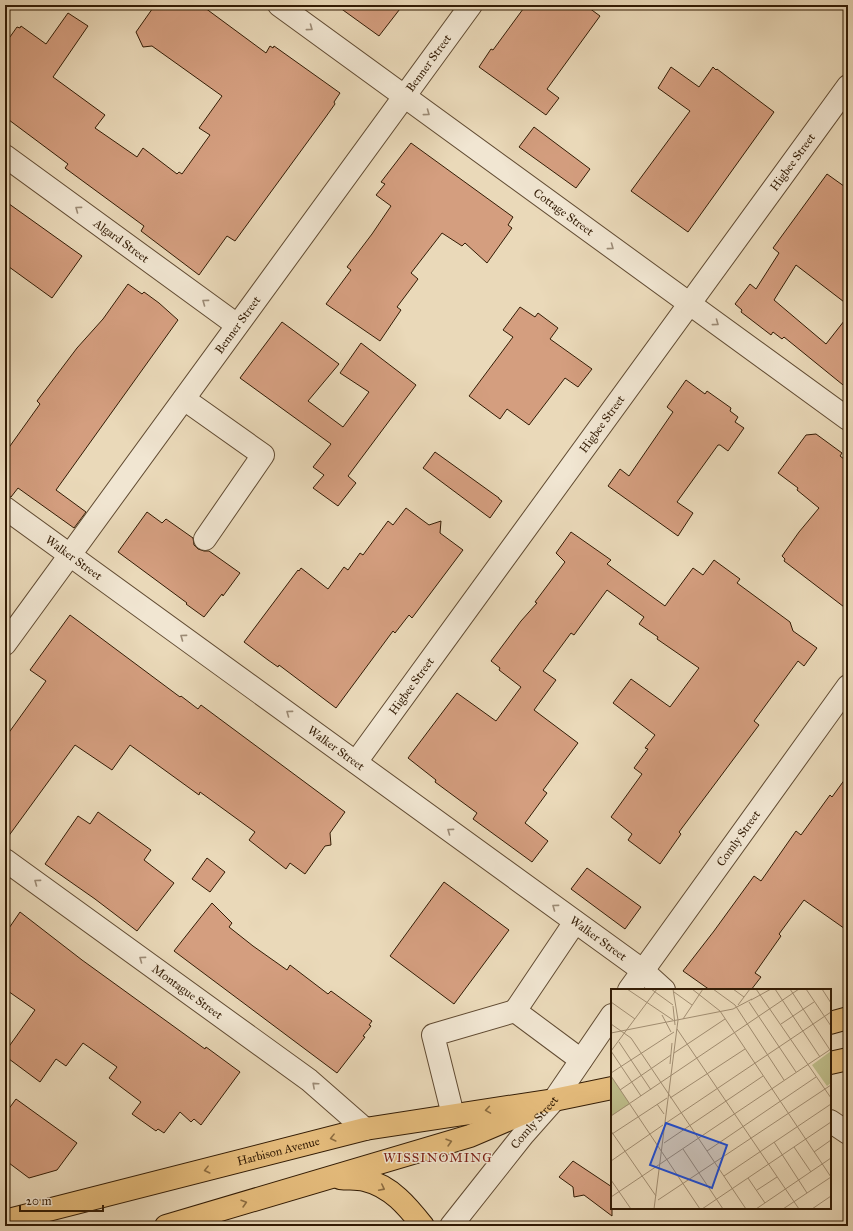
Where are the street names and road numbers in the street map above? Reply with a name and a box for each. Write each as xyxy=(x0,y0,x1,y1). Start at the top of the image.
street label: Benner Street xyxy=(403,31,455,95)
street label: Higbee Street xyxy=(767,130,819,194)
street label: Cottage Street xyxy=(531,186,597,239)
street label: Algard Street xyxy=(90,215,152,266)
street label: Benner Street xyxy=(212,293,264,356)
street label: Higbee Street xyxy=(576,392,628,455)
street label: Walker Street xyxy=(43,533,105,584)
street label: Higbee Street xyxy=(386,654,437,717)
street label: Walker Street xyxy=(305,723,368,774)
street label: Comly Street xyxy=(713,807,764,869)
street label: Walker Street xyxy=(567,913,630,964)
street label: Montague Street xyxy=(149,962,226,1023)
street label: Comly Street xyxy=(508,1093,562,1152)
street label: Harbison Avenue xyxy=(235,1134,321,1168)

